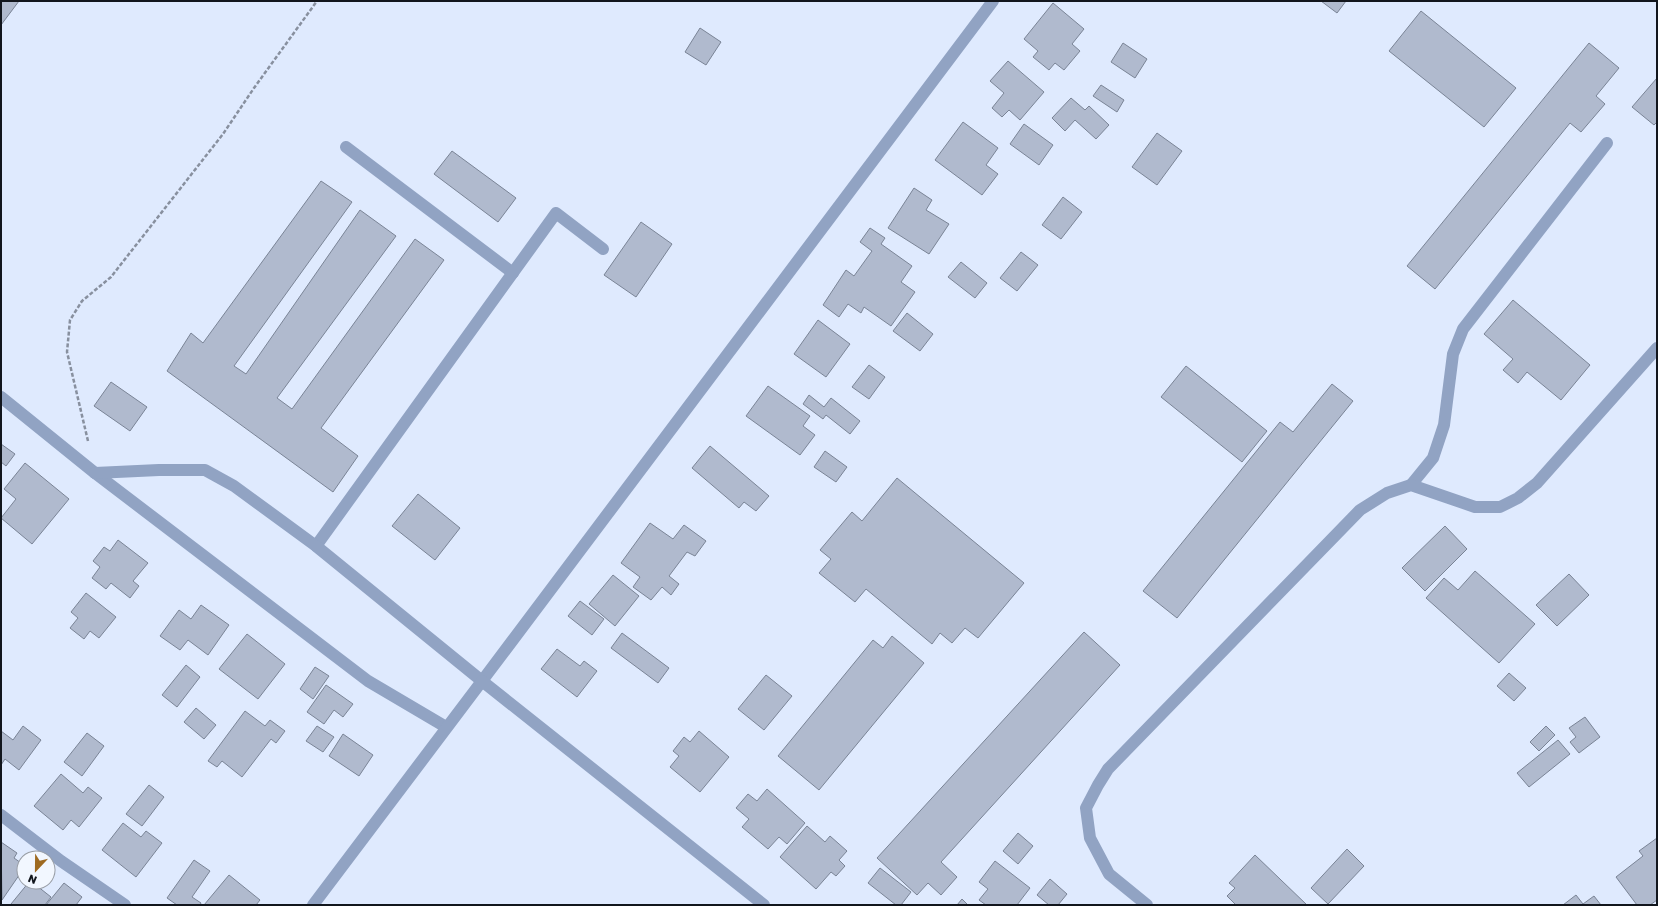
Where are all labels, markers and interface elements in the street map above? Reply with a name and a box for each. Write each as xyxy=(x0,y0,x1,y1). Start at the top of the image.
north arrow xyxy=(16,850,56,890)
text: N xyxy=(26,872,38,887)

